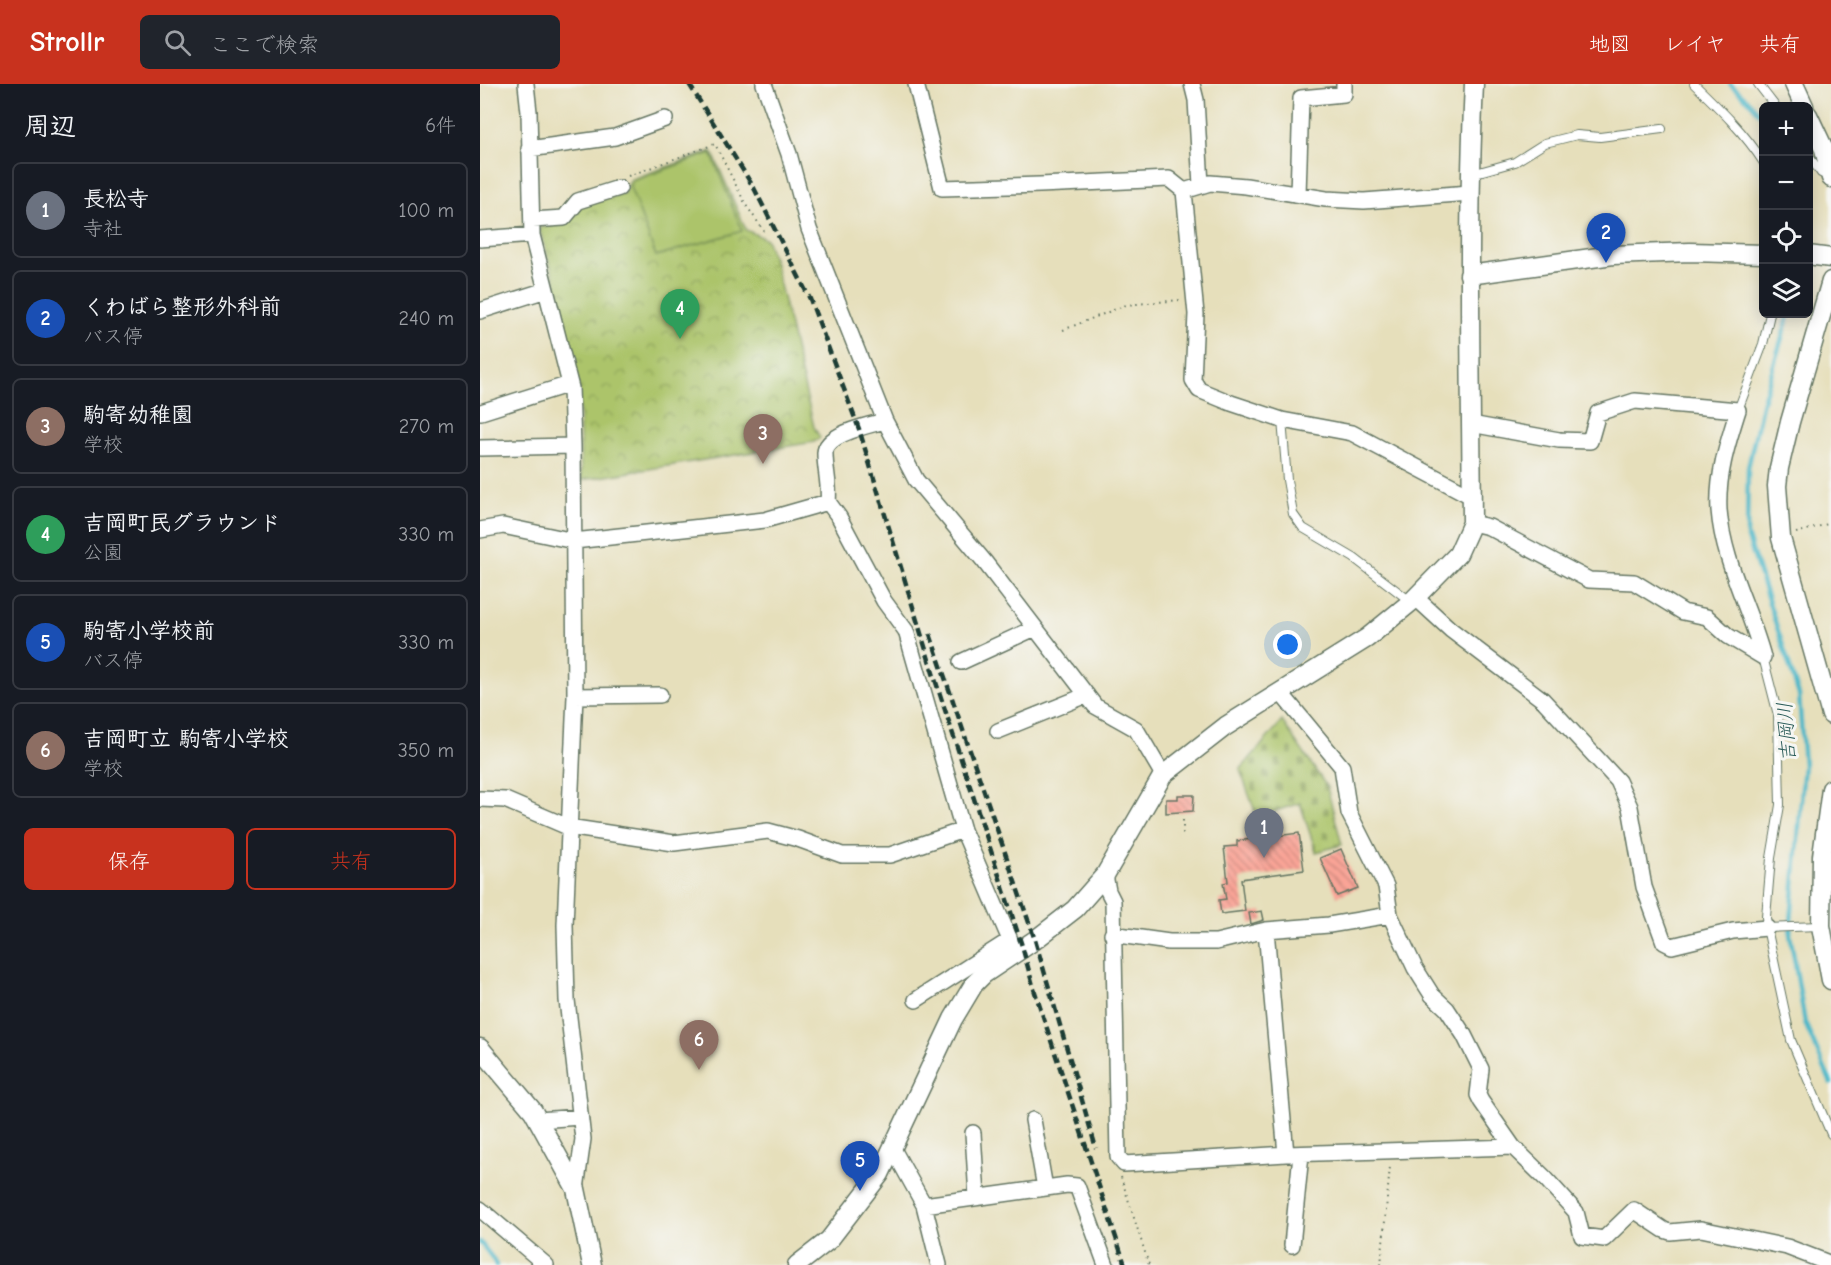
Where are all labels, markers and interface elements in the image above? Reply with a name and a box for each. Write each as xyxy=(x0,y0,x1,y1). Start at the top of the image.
search box xyxy=(140,15,560,69)
text: Strollr xyxy=(30,26,104,58)
icon: search xyxy=(161,26,194,59)
text: ここで検索 xyxy=(209,32,319,58)
text: 地図 xyxy=(1589,32,1631,56)
text: レイヤ xyxy=(1664,32,1726,56)
text: 共有 xyxy=(1759,32,1801,56)
map controls xyxy=(1759,102,1813,318)
button: + xyxy=(1759,102,1813,156)
text: 周辺 xyxy=(24,112,76,142)
text: 6件 xyxy=(425,114,456,137)
button: − xyxy=(1759,156,1813,210)
text: 長松寺 xyxy=(83,186,149,212)
text: 1 xyxy=(42,199,49,222)
text: 100 m xyxy=(399,199,454,222)
button: locate xyxy=(1759,210,1813,264)
pin: 2 xyxy=(1586,214,1626,263)
text: 寺社 xyxy=(83,217,123,240)
button: layers xyxy=(1759,264,1813,318)
pin: 4 xyxy=(660,290,700,339)
text: くわばら整形外科前 xyxy=(83,294,281,320)
text: 2 xyxy=(41,307,50,330)
text: 240 m xyxy=(399,307,454,330)
text: バス停 xyxy=(83,325,143,348)
text: 駒寄幼稚園 xyxy=(83,402,193,428)
pin: 3 xyxy=(744,414,782,464)
text: 3 xyxy=(41,415,50,438)
text: 270 m xyxy=(399,415,454,438)
text: 学校 xyxy=(83,433,123,456)
text: 吉岡町民グラウンド xyxy=(83,510,281,536)
text: 4 xyxy=(41,523,50,546)
text: 330 m xyxy=(398,523,454,546)
text: 公園 xyxy=(83,541,123,564)
text: 駒寄小学校前 xyxy=(83,618,215,644)
your location xyxy=(1273,630,1302,659)
text: 5 xyxy=(40,631,51,654)
text: 330 m xyxy=(398,631,454,654)
text: バス停 xyxy=(83,649,143,672)
water label: 吉岡川 xyxy=(1773,701,1800,763)
text: 吉岡町立 駒寄小学校 xyxy=(83,726,289,752)
text: 6 xyxy=(40,739,51,762)
text: 350 m xyxy=(398,739,454,762)
text: 学校 xyxy=(83,757,123,780)
pin: 1 xyxy=(1244,808,1284,858)
button: 保存 xyxy=(24,828,234,890)
button: 共有 xyxy=(246,828,456,890)
pin: 6 xyxy=(680,1020,718,1070)
pin: 5 xyxy=(840,1142,880,1191)

